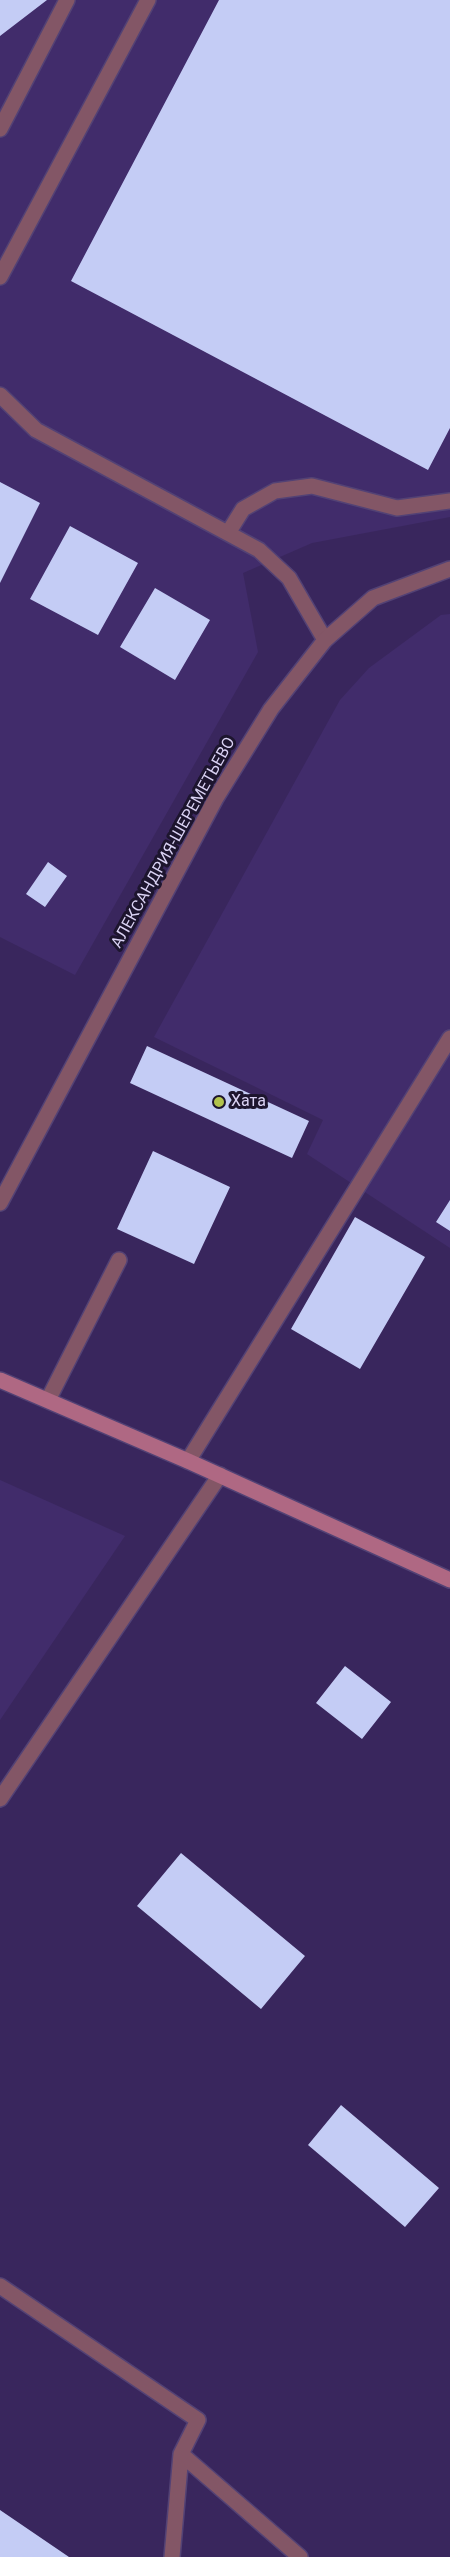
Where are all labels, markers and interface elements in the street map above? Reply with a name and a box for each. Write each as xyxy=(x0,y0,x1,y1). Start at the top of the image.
street label: АЛЕКСАНДРИЯ-ШЕРЕМЕТЬЕВО xyxy=(108,734,240,952)
place label: Хата xyxy=(231,1092,266,1112)
marker: Хата xyxy=(212,1095,226,1109)

